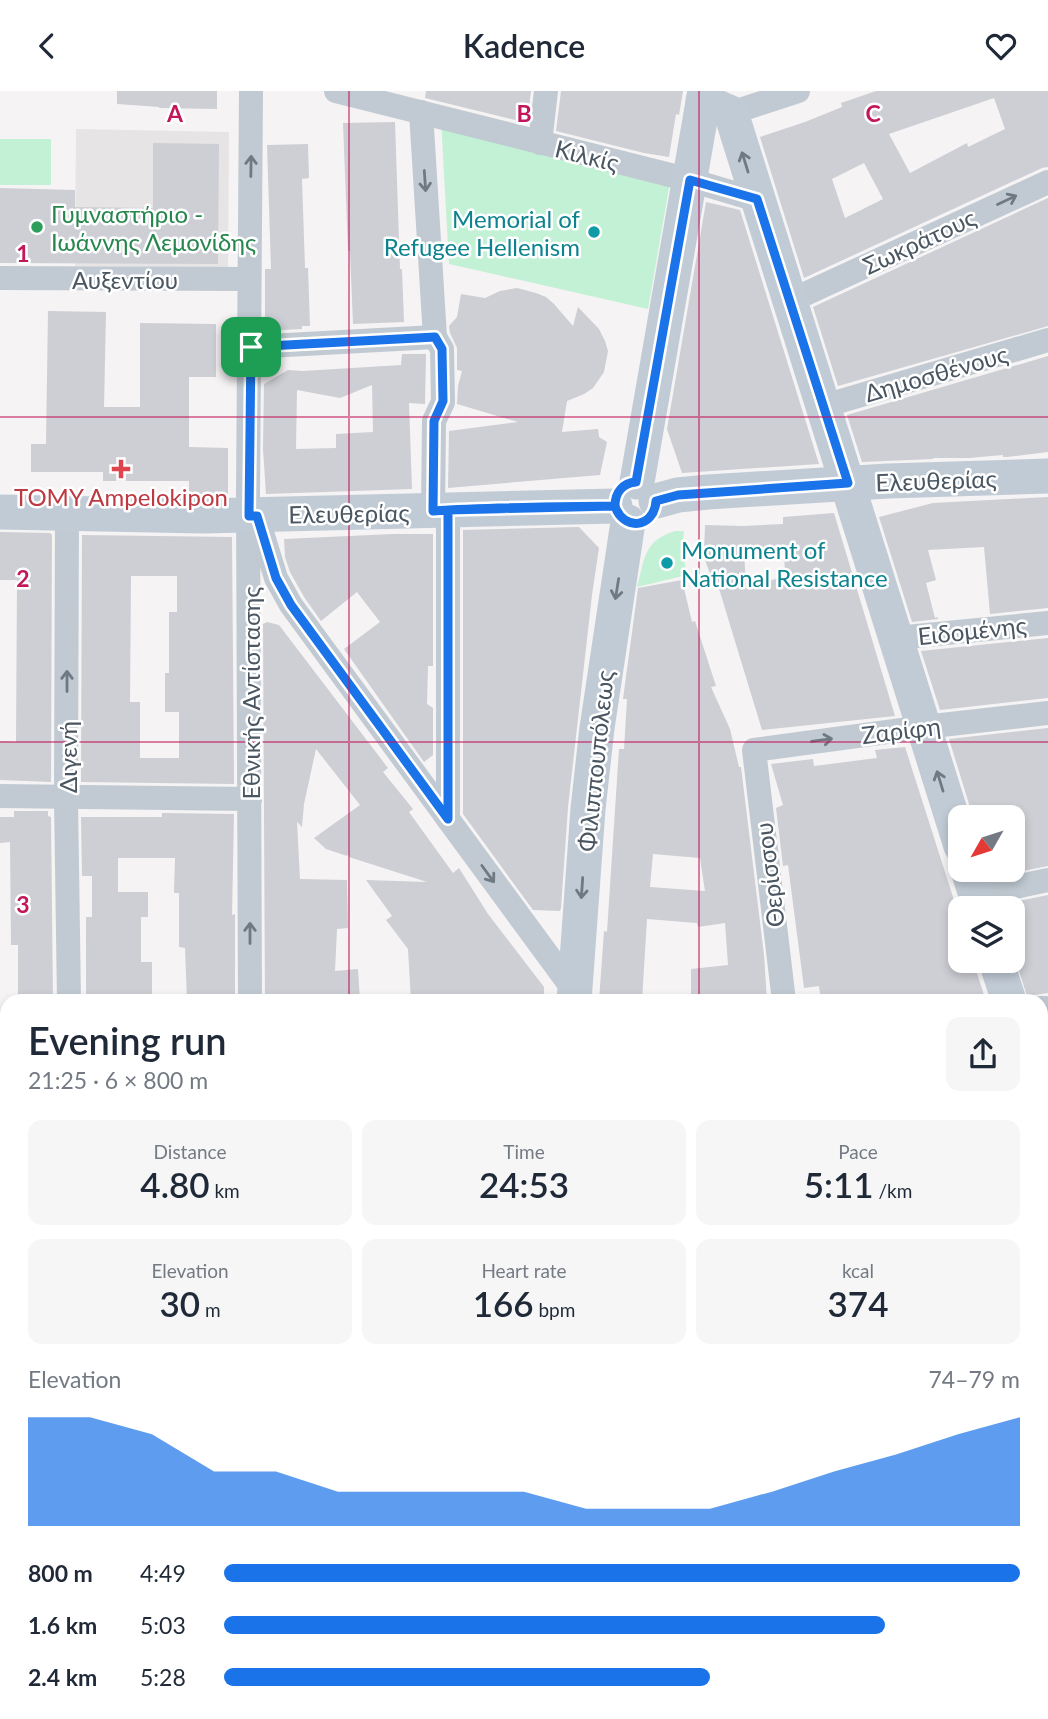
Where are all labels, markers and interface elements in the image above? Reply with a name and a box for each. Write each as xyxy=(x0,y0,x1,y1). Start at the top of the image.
text: Kadence xyxy=(463,26,585,65)
icon: back xyxy=(28,27,66,65)
icon: heart xyxy=(982,27,1020,65)
text: A xyxy=(166,99,184,127)
text: B xyxy=(516,99,532,127)
text: C xyxy=(865,99,881,127)
street label: Κιλκίς xyxy=(552,133,622,177)
one-way arrow xyxy=(738,151,750,173)
one-way arrow xyxy=(244,155,258,178)
one-way arrow xyxy=(419,169,432,191)
one-way arrow xyxy=(996,193,1017,206)
place label: Γυμναστήριο - Ιωάννης Λεμονίδης xyxy=(51,199,256,256)
street label: Σωκράτους xyxy=(858,202,980,280)
place label: Memorial of Refugee Hellenism xyxy=(384,204,581,261)
marker: Γυμναστήριο - Ιωάννης Λεμονίδης xyxy=(29,219,45,235)
marker: Memorial of Refugee Hellenism xyxy=(586,224,602,240)
text: 1 xyxy=(16,239,30,267)
street label: Αυξεντίου xyxy=(72,265,178,294)
pin xyxy=(221,317,281,377)
icon: arrive xyxy=(232,328,270,366)
street label: Δημοσθένους xyxy=(861,339,1011,407)
marker: TOMY Ampelokipon xyxy=(111,459,131,479)
street label: Ελευθερίας xyxy=(875,463,997,497)
place label: TOMY Ampelokipon xyxy=(14,482,228,511)
street label: Ελευθερίας xyxy=(288,497,410,529)
place label: Monument of National Resistance xyxy=(681,535,888,592)
marker: Monument of National Resistance xyxy=(659,555,675,571)
text: 2 xyxy=(16,564,30,592)
one-way arrow xyxy=(610,578,623,600)
street label: Εθνικής Αντίστασης xyxy=(236,587,265,799)
street label: Ειδομένης xyxy=(916,610,1028,650)
street label: Φιλιππουπόλεως xyxy=(571,669,619,853)
one-way arrow xyxy=(60,670,74,693)
street label: Ζαρίφη xyxy=(860,711,942,749)
street label: Διγενή xyxy=(53,721,82,793)
one-way arrow xyxy=(810,734,833,747)
one-way arrow xyxy=(933,771,946,793)
north arrow xyxy=(948,805,1026,882)
map controls xyxy=(948,805,1025,973)
street label: Θερίσσου xyxy=(748,821,790,929)
one-way arrow xyxy=(481,864,496,883)
one-way arrow xyxy=(575,877,588,899)
text: 3 xyxy=(16,890,30,918)
button: layers xyxy=(948,896,1025,973)
one-way arrow xyxy=(243,922,257,945)
text: Evening run xyxy=(28,1017,227,1063)
button: share xyxy=(946,1017,1020,1091)
text: 21:25 · 6 × 800 m xyxy=(28,1066,208,1094)
text: Distance xyxy=(154,1140,226,1163)
text: Time xyxy=(503,1140,545,1163)
text: Pace xyxy=(838,1140,878,1163)
text: 4.80 xyxy=(140,1163,210,1205)
text: 24:53 xyxy=(479,1163,569,1205)
text: 5:11 xyxy=(804,1163,874,1205)
text: km xyxy=(210,1179,240,1202)
text: /km xyxy=(874,1179,912,1202)
text: Elevation xyxy=(151,1259,229,1282)
text: Heart rate xyxy=(481,1259,567,1282)
text: kcal xyxy=(842,1259,874,1282)
text: 30 xyxy=(159,1282,200,1324)
text: 166 xyxy=(473,1282,534,1324)
text: 374 xyxy=(828,1282,888,1324)
text: m xyxy=(200,1298,221,1321)
text: bpm xyxy=(534,1298,575,1321)
text: Elevation xyxy=(28,1365,121,1393)
text: 74–79 m xyxy=(928,1365,1020,1393)
text: 800 m xyxy=(28,1559,93,1587)
text: 4:49 xyxy=(140,1559,186,1587)
text: 1.6 km xyxy=(28,1611,97,1639)
text: 5:03 xyxy=(140,1611,186,1639)
text: 2.4 km xyxy=(28,1663,97,1691)
text: 5:28 xyxy=(140,1663,186,1691)

